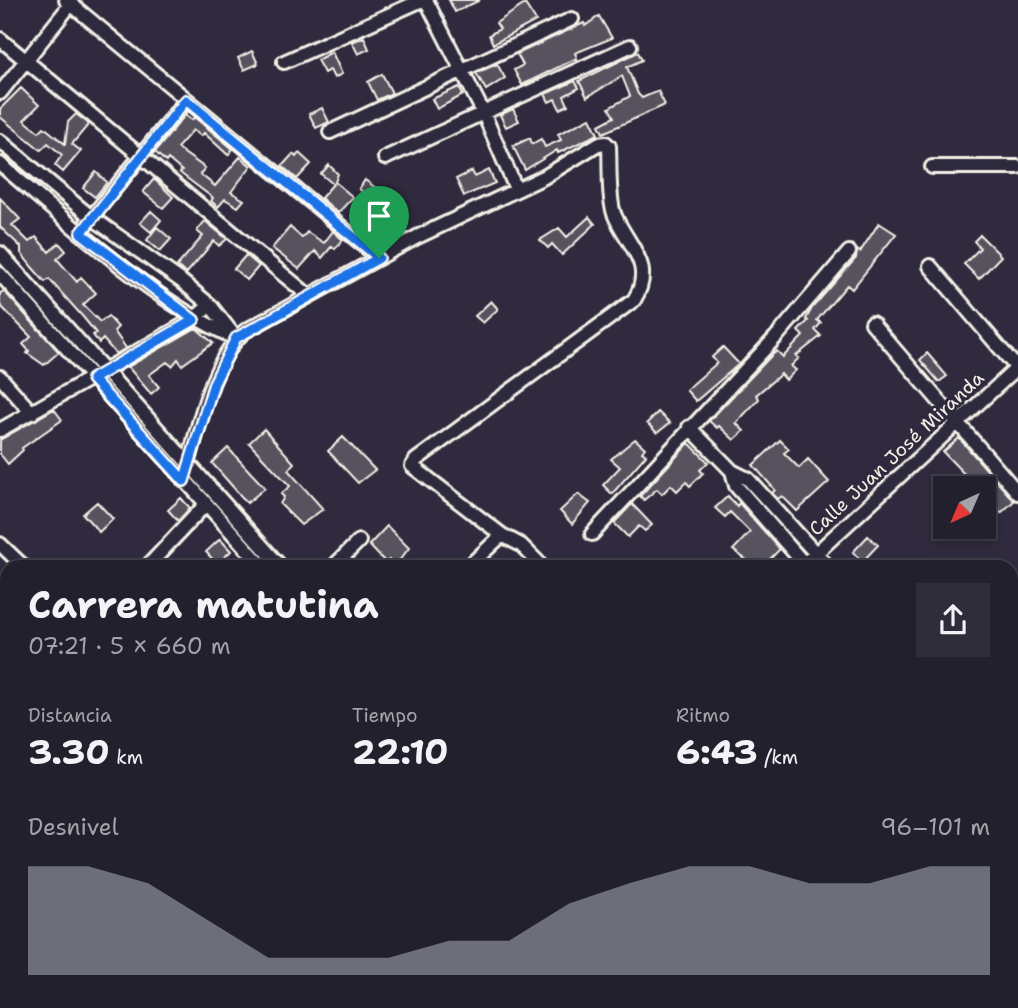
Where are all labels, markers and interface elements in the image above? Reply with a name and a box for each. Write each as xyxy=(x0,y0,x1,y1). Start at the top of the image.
pin xyxy=(349,186,409,258)
icon: arrive xyxy=(360,197,398,235)
street label: Calle Juan José Miranda xyxy=(803,365,989,541)
north arrow xyxy=(933,476,996,539)
map controls xyxy=(933,476,996,539)
text: Carrera matutina xyxy=(28,579,379,630)
button: share xyxy=(916,583,990,657)
text: 07:21 · 5 × 660 m xyxy=(28,631,231,661)
text: Distancia xyxy=(28,703,112,728)
text: Tiempo xyxy=(352,703,418,728)
text: Ritmo xyxy=(676,703,730,728)
text: 3.30 xyxy=(28,728,110,775)
text: 22:10 xyxy=(352,728,449,775)
text: 6:43 xyxy=(676,728,758,775)
text: km xyxy=(110,745,143,770)
text: /km xyxy=(758,745,798,770)
text: Desnivel xyxy=(28,812,119,842)
text: 96–101 m xyxy=(881,812,990,842)

